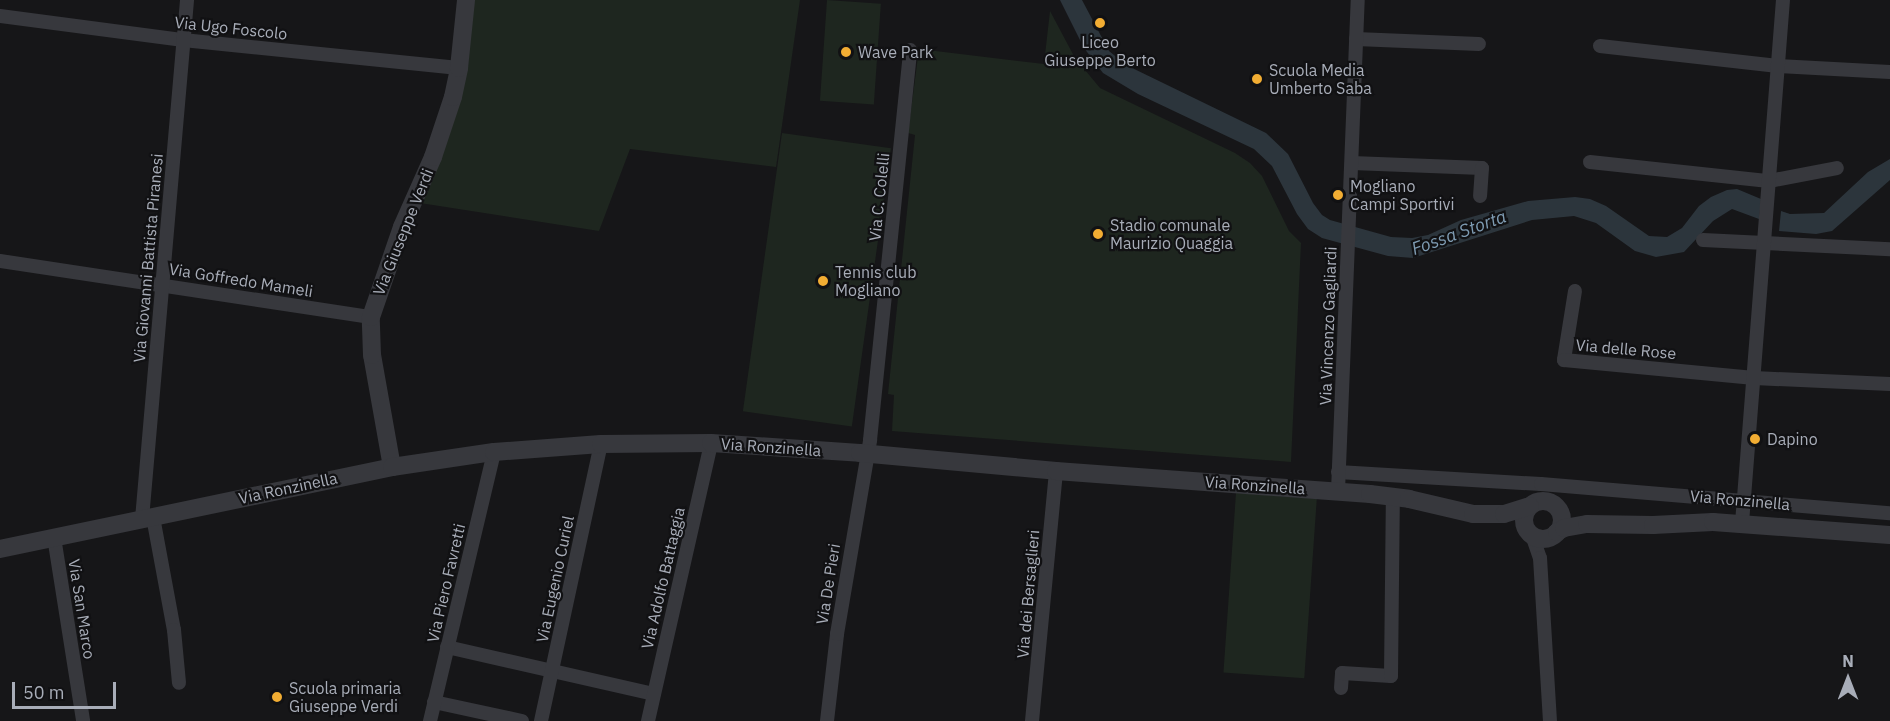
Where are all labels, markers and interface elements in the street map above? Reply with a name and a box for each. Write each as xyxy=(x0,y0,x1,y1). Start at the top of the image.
street label: Via Ugo Foscolo xyxy=(174,13,288,43)
marker: Liceo Giuseppe Berto xyxy=(1093,16,1107,30)
place label: Liceo Giuseppe Berto xyxy=(1044,32,1156,70)
place label: Wave Park xyxy=(858,42,933,62)
marker: Wave Park xyxy=(839,45,853,59)
place label: Scuola Media Umberto Saba xyxy=(1269,60,1372,98)
marker: Scuola Media Umberto Saba xyxy=(1250,72,1264,86)
street label: Via C. Colelli xyxy=(865,152,893,242)
street label: Via Giovanni Battista Piranesi xyxy=(129,153,167,363)
street label: Via Giuseppe Verdi xyxy=(369,166,437,298)
place label: Mogliano Campi Sportivi xyxy=(1350,176,1454,214)
marker: Mogliano Campi Sportivi xyxy=(1331,188,1345,202)
water label: Fossa Storta xyxy=(1409,206,1509,260)
place label: Stadio comunale Maurizio Quaggia xyxy=(1110,215,1233,253)
marker: Stadio comunale Maurizio Quaggia xyxy=(1091,227,1105,241)
street label: Via Vincenzo Gagliardi xyxy=(1316,246,1340,406)
street label: Via Goffredo Mameli xyxy=(168,259,314,301)
place label: Tennis club Mogliano xyxy=(835,262,916,300)
marker: Tennis club Mogliano xyxy=(816,274,830,288)
street label: Via delle Rose xyxy=(1575,335,1677,363)
place label: Dapino xyxy=(1767,429,1818,449)
marker: Dapino xyxy=(1748,432,1762,446)
street label: Via Ronzinella xyxy=(720,434,822,460)
street label: Via Ronzinella xyxy=(237,468,339,508)
street label: Via Ronzinella xyxy=(1204,472,1306,498)
street label: Via Ronzinella xyxy=(1689,486,1791,514)
street label: Via Adolfo Battaggia xyxy=(637,505,689,651)
street label: Via Eugenio Curiel xyxy=(532,514,578,644)
street label: Via Piero Favretti xyxy=(423,522,469,644)
street label: Via dei Bersaglieri xyxy=(1013,529,1043,659)
street label: Via De Pieri xyxy=(812,542,844,626)
street label: Via San Marco xyxy=(65,558,99,660)
north arrow xyxy=(1818,649,1878,709)
text: N xyxy=(1842,651,1854,671)
scale bar xyxy=(15,670,118,708)
place label: Scuola primaria Giuseppe Verdi xyxy=(289,678,401,716)
text: 50 m xyxy=(23,681,65,704)
marker: Scuola primaria Giuseppe Verdi xyxy=(270,690,284,704)

